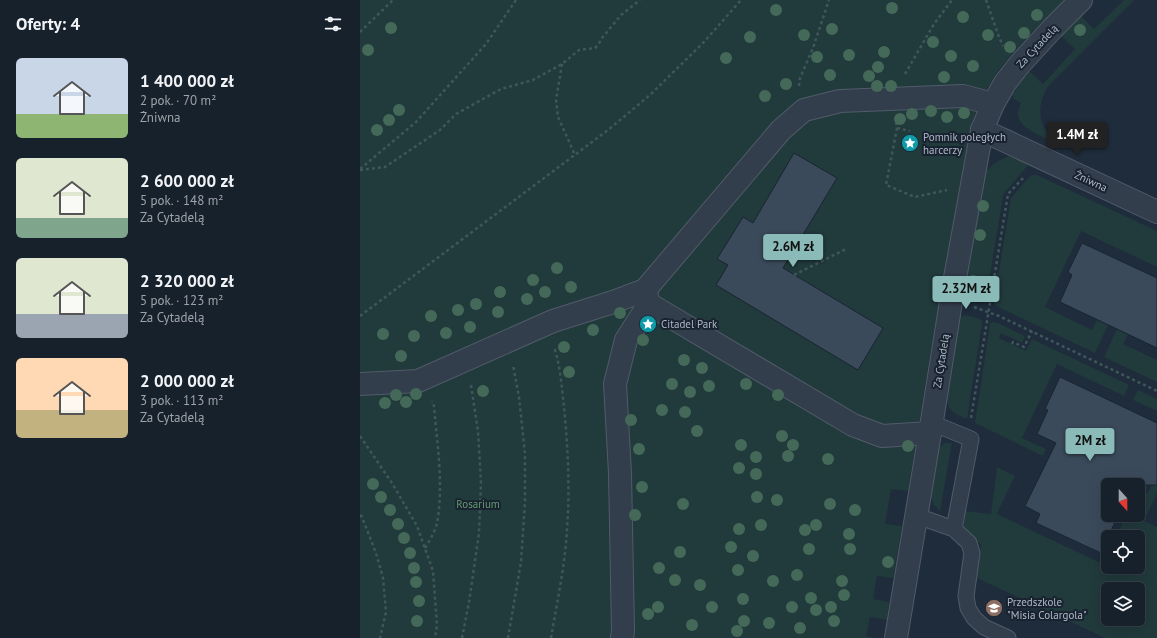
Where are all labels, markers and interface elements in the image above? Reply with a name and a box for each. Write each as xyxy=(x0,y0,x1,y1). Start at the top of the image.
text: Oferty: 4 xyxy=(16,13,80,35)
icon: filters xyxy=(322,13,344,35)
street label: Za Cytadelą xyxy=(1013,21,1061,71)
text: 1 400 000 zł xyxy=(140,70,234,92)
icon: home xyxy=(48,74,96,122)
text: 2 pok. · 70 m² xyxy=(140,92,216,109)
text: Żniwna xyxy=(140,109,181,126)
pin: 1.4M zł xyxy=(1040,122,1114,156)
text: 1.4M zł xyxy=(1056,126,1098,143)
place label: Pomnik poległych harcerzy xyxy=(923,130,1006,157)
place icon: Pomnik poległych harcerzy xyxy=(900,133,920,153)
street label: Żniwna xyxy=(1073,167,1109,195)
text: 2 600 000 zł xyxy=(140,170,234,192)
icon: home xyxy=(48,174,96,222)
text: 5 pok. · 148 m² xyxy=(140,192,223,209)
text: Za Cytadelą xyxy=(140,209,204,226)
pin: 2.6M zł xyxy=(756,234,830,268)
text: 2.6M zł xyxy=(772,238,814,255)
text: 2 320 000 zł xyxy=(140,270,234,292)
icon: home xyxy=(48,274,96,322)
pin: 2.32M zł xyxy=(925,276,1007,310)
text: 2.32M zł xyxy=(941,280,991,297)
text: 5 pok. · 123 m² xyxy=(140,292,223,309)
text: Za Cytadelą xyxy=(140,309,204,326)
place icon: Citadel Park xyxy=(638,314,658,334)
place label: Citadel Park xyxy=(661,317,718,331)
street label: Za Cytadelą xyxy=(930,332,952,389)
text: 2 000 000 zł xyxy=(140,370,234,392)
icon: home xyxy=(48,374,96,422)
text: 3 pok. · 113 m² xyxy=(140,392,223,409)
text: Za Cytadelą xyxy=(140,409,204,426)
pin: 2M zł xyxy=(1062,428,1118,462)
text: 2M zł xyxy=(1074,432,1106,449)
north arrow xyxy=(1101,478,1145,522)
map controls xyxy=(1101,478,1145,626)
park label: Rosarium xyxy=(456,497,500,511)
button: locate xyxy=(1101,530,1145,574)
button: layers xyxy=(1101,582,1145,626)
place label: Przedszkole "Misia Colargola" xyxy=(1007,595,1087,622)
school or university icon: Przedszkole "Misia Colargola" xyxy=(984,598,1004,618)

